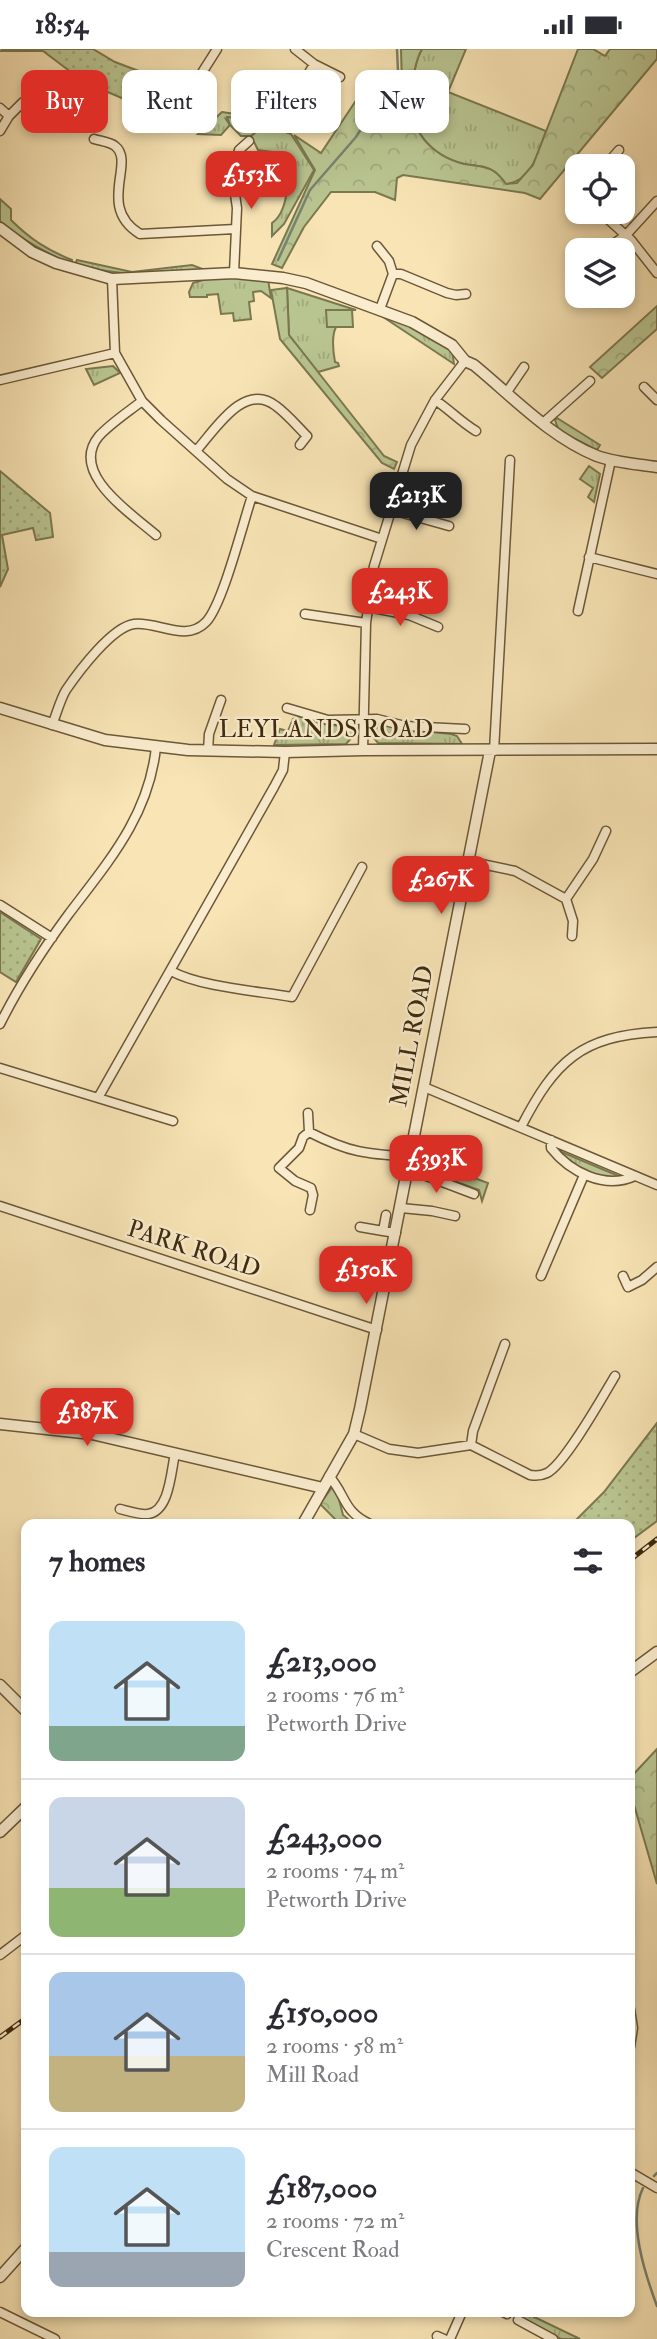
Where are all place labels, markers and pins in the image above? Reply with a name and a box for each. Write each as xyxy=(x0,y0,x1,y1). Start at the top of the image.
pin: £153K xyxy=(202,151,300,211)
pin: £213K xyxy=(367,473,465,532)
pin: £243K xyxy=(351,569,449,628)
pin: £267K xyxy=(392,857,490,916)
pin: £393K xyxy=(387,1135,485,1195)
pin: £150K xyxy=(317,1247,415,1306)
pin: £187K xyxy=(38,1389,136,1448)

